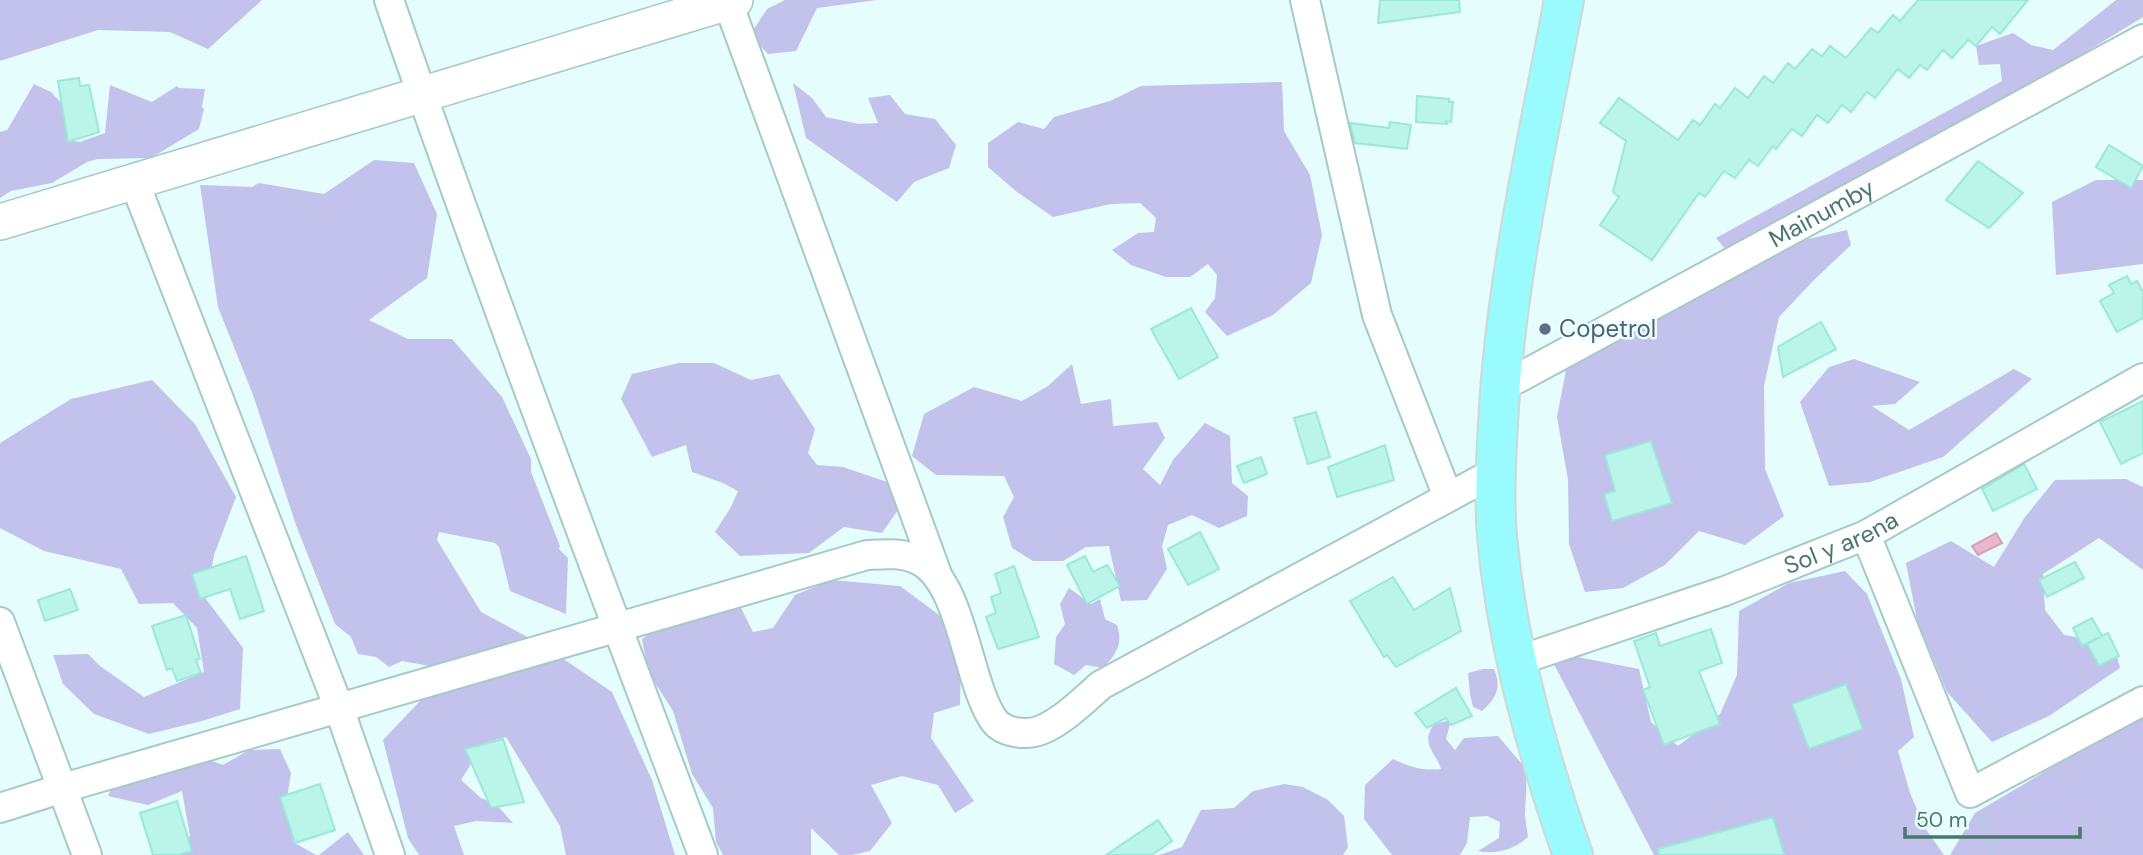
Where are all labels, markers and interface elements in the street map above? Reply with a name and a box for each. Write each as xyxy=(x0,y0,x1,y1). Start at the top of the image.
street label: Mainumby xyxy=(1763,172,1880,254)
place label: Copetrol xyxy=(1559,313,1656,344)
marker: Copetrol xyxy=(1537,321,1553,337)
street label: Sol y arena xyxy=(1779,504,1904,581)
scale bar xyxy=(1905,796,2080,840)
text: 50 m xyxy=(1916,806,1967,834)

